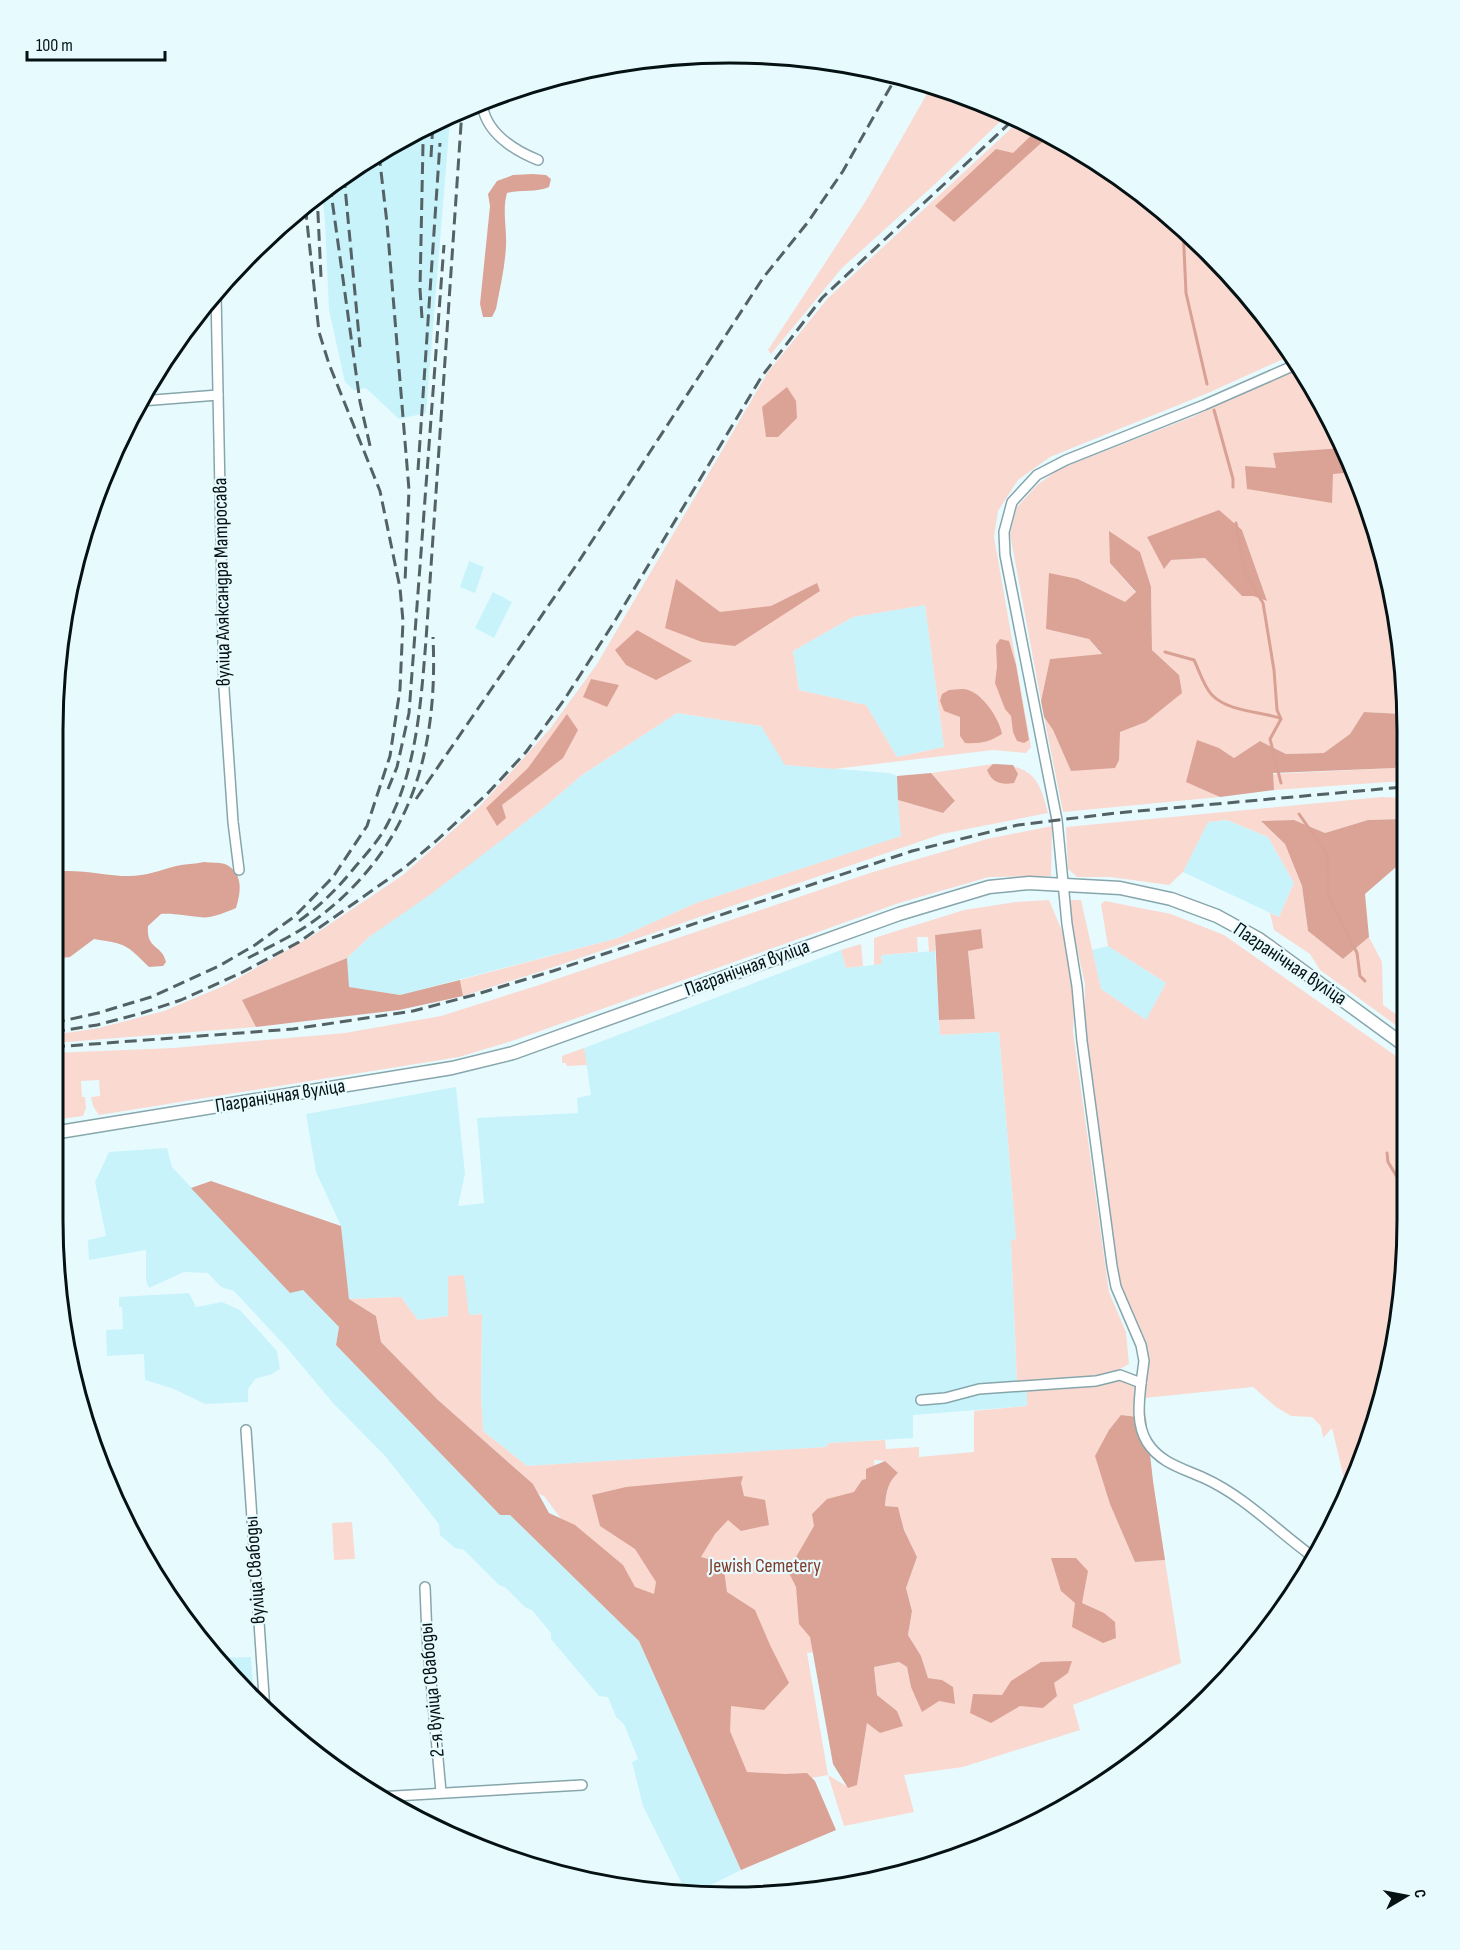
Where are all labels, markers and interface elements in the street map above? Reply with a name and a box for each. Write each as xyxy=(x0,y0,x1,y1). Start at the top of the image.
scale bar xyxy=(27,24,165,62)
text: 100 m xyxy=(36,35,73,56)
street label: вуліца Аляксандра Матросава xyxy=(208,477,236,687)
street label: Пагранічная вуліца xyxy=(1229,917,1351,1011)
street label: Пагранічная вуліца xyxy=(681,934,813,1002)
street label: Пагранічная вуліца xyxy=(213,1074,347,1118)
street label: вуліца Свабоды xyxy=(239,1515,271,1625)
park label: Jewish Cemetery xyxy=(708,1554,821,1578)
street label: 2-я вуліца Свабоды xyxy=(414,1622,450,1758)
north arrow xyxy=(1376,1866,1436,1926)
text: С xyxy=(1409,1888,1429,1899)

